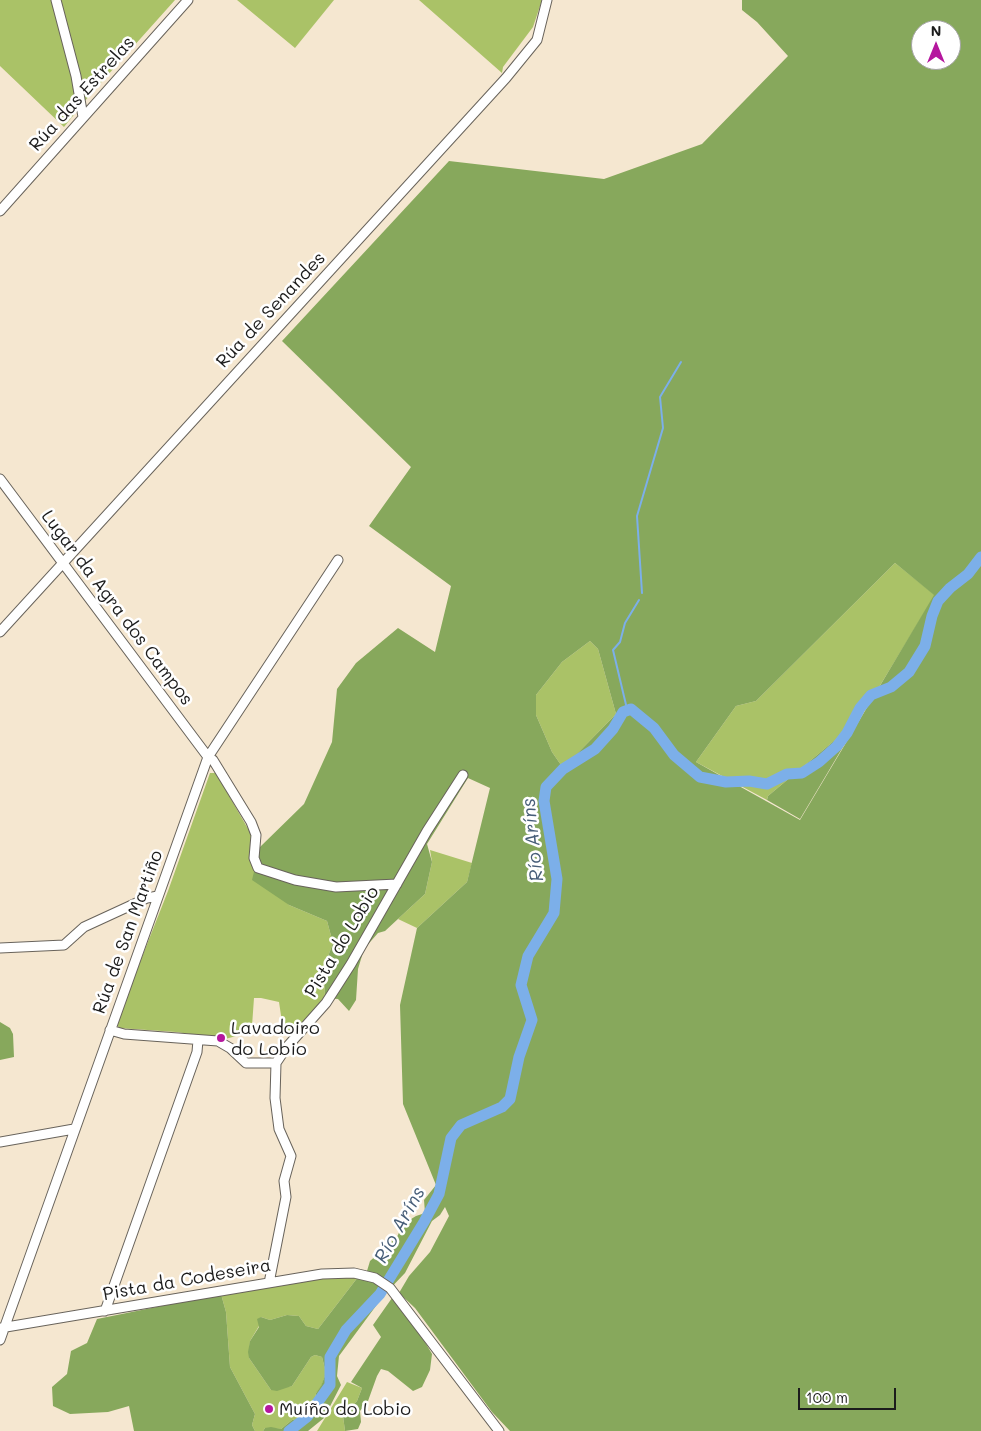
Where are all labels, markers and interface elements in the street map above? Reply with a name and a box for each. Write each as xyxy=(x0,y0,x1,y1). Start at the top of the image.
north arrow xyxy=(911,20,961,70)
text: N xyxy=(931,21,941,40)
street label: Rúa das Estrelas xyxy=(25,32,139,156)
street label: Rúa de Senandes xyxy=(212,248,330,372)
street label: Lugar da Agra dos Campos xyxy=(37,506,197,710)
water label: Río Aríns xyxy=(517,797,549,883)
street label: Rúa de San Martiño xyxy=(88,847,168,1017)
street label: Pista do Lobio xyxy=(300,883,384,1001)
place label: Lavadoiro do Lobio xyxy=(231,1017,320,1060)
marker: Lavadoiro do Lobio xyxy=(215,1032,227,1044)
water label: Río Aríns xyxy=(370,1183,430,1267)
street label: Pista da Codeseira xyxy=(101,1255,273,1305)
scale bar xyxy=(801,1378,898,1410)
text: 100 m xyxy=(806,1387,848,1407)
place label: Muíño do Lobio xyxy=(279,1398,411,1420)
marker: Muíño do Lobio xyxy=(263,1403,275,1415)

